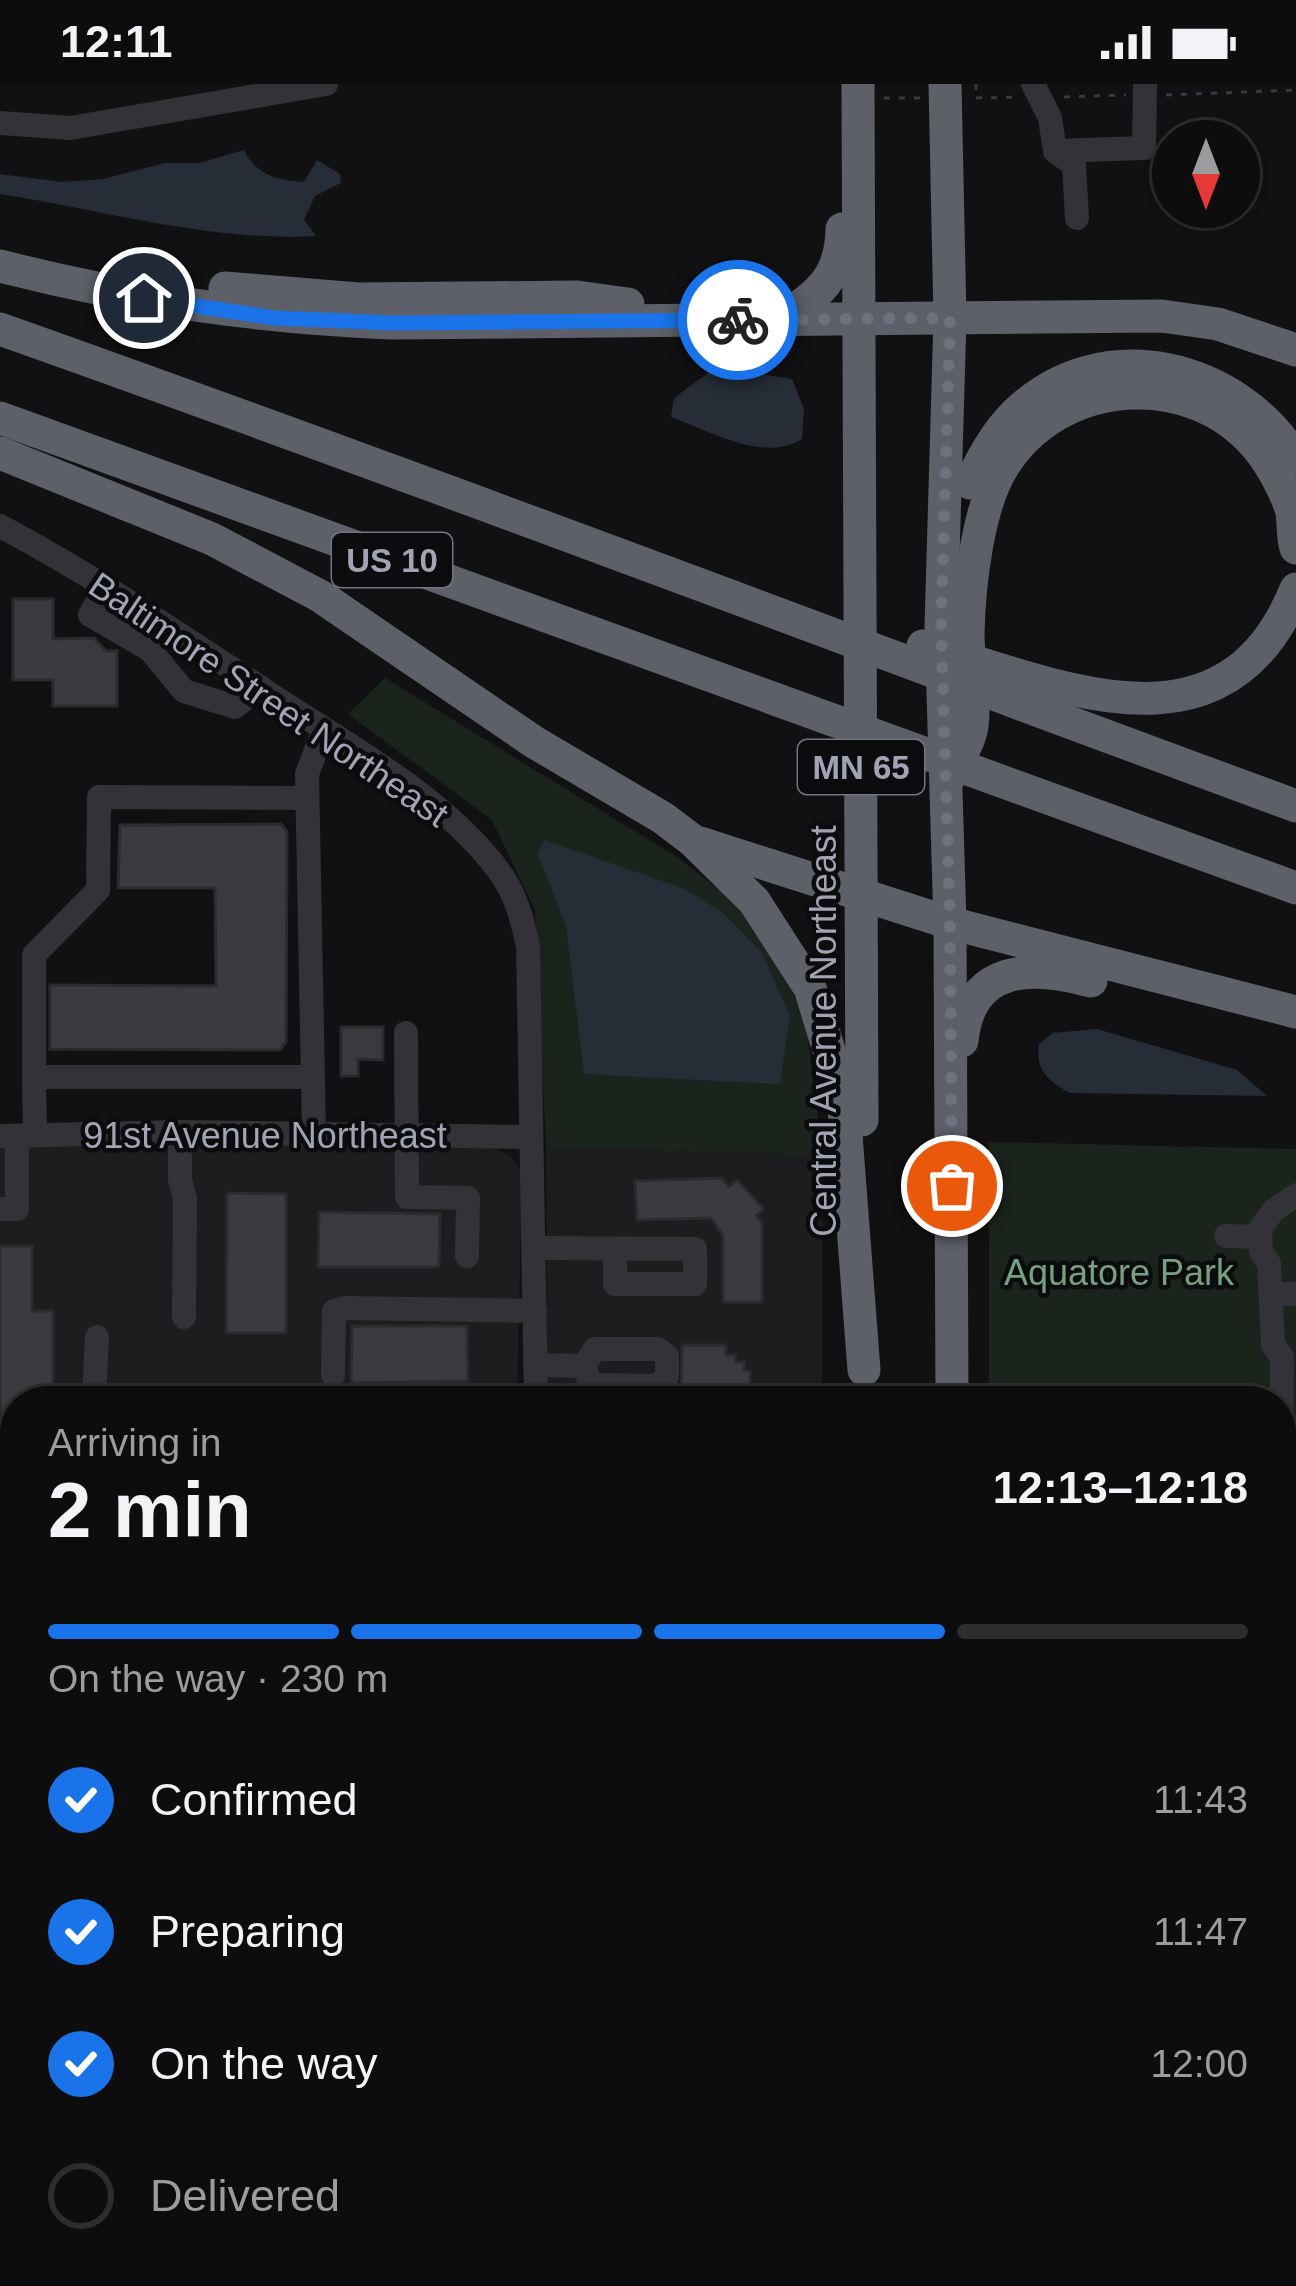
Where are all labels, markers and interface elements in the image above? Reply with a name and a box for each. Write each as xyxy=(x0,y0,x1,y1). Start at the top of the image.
text: 12:11 xyxy=(60,16,173,67)
north arrow xyxy=(1152,120,1260,228)
map controls xyxy=(1152,120,1260,228)
pin xyxy=(93,247,195,349)
courier xyxy=(678,260,798,380)
icon: home xyxy=(111,265,177,331)
icon: bike xyxy=(705,287,771,353)
road number: US 10 xyxy=(332,533,452,587)
street label: Baltimore Street Northeast xyxy=(81,564,456,835)
road number: MN 65 xyxy=(798,740,924,794)
street label: Central Avenue Northeast xyxy=(803,825,844,1237)
street label: 91st Avenue Northeast xyxy=(83,1115,447,1156)
pin xyxy=(901,1135,1003,1237)
icon: bag xyxy=(919,1153,985,1219)
park label: Aquatore Park xyxy=(1004,1252,1235,1293)
text: Arriving in xyxy=(48,1421,221,1464)
text: 12:13–12:18 xyxy=(993,1462,1248,1513)
text: 2 min xyxy=(48,1466,252,1554)
text: On the way · 230 m xyxy=(48,1657,388,1700)
icon: check xyxy=(48,1767,114,1833)
text: Confirmed xyxy=(150,1774,358,1825)
text: 11:43 xyxy=(1153,1778,1248,1821)
icon: check xyxy=(48,1899,114,1965)
text: Preparing xyxy=(150,1906,345,1957)
text: 11:47 xyxy=(1153,1910,1248,1953)
icon: check xyxy=(48,2031,114,2097)
text: On the way xyxy=(150,2038,378,2089)
text: 12:00 xyxy=(1150,2042,1248,2085)
text: Delivered xyxy=(150,2170,340,2221)

